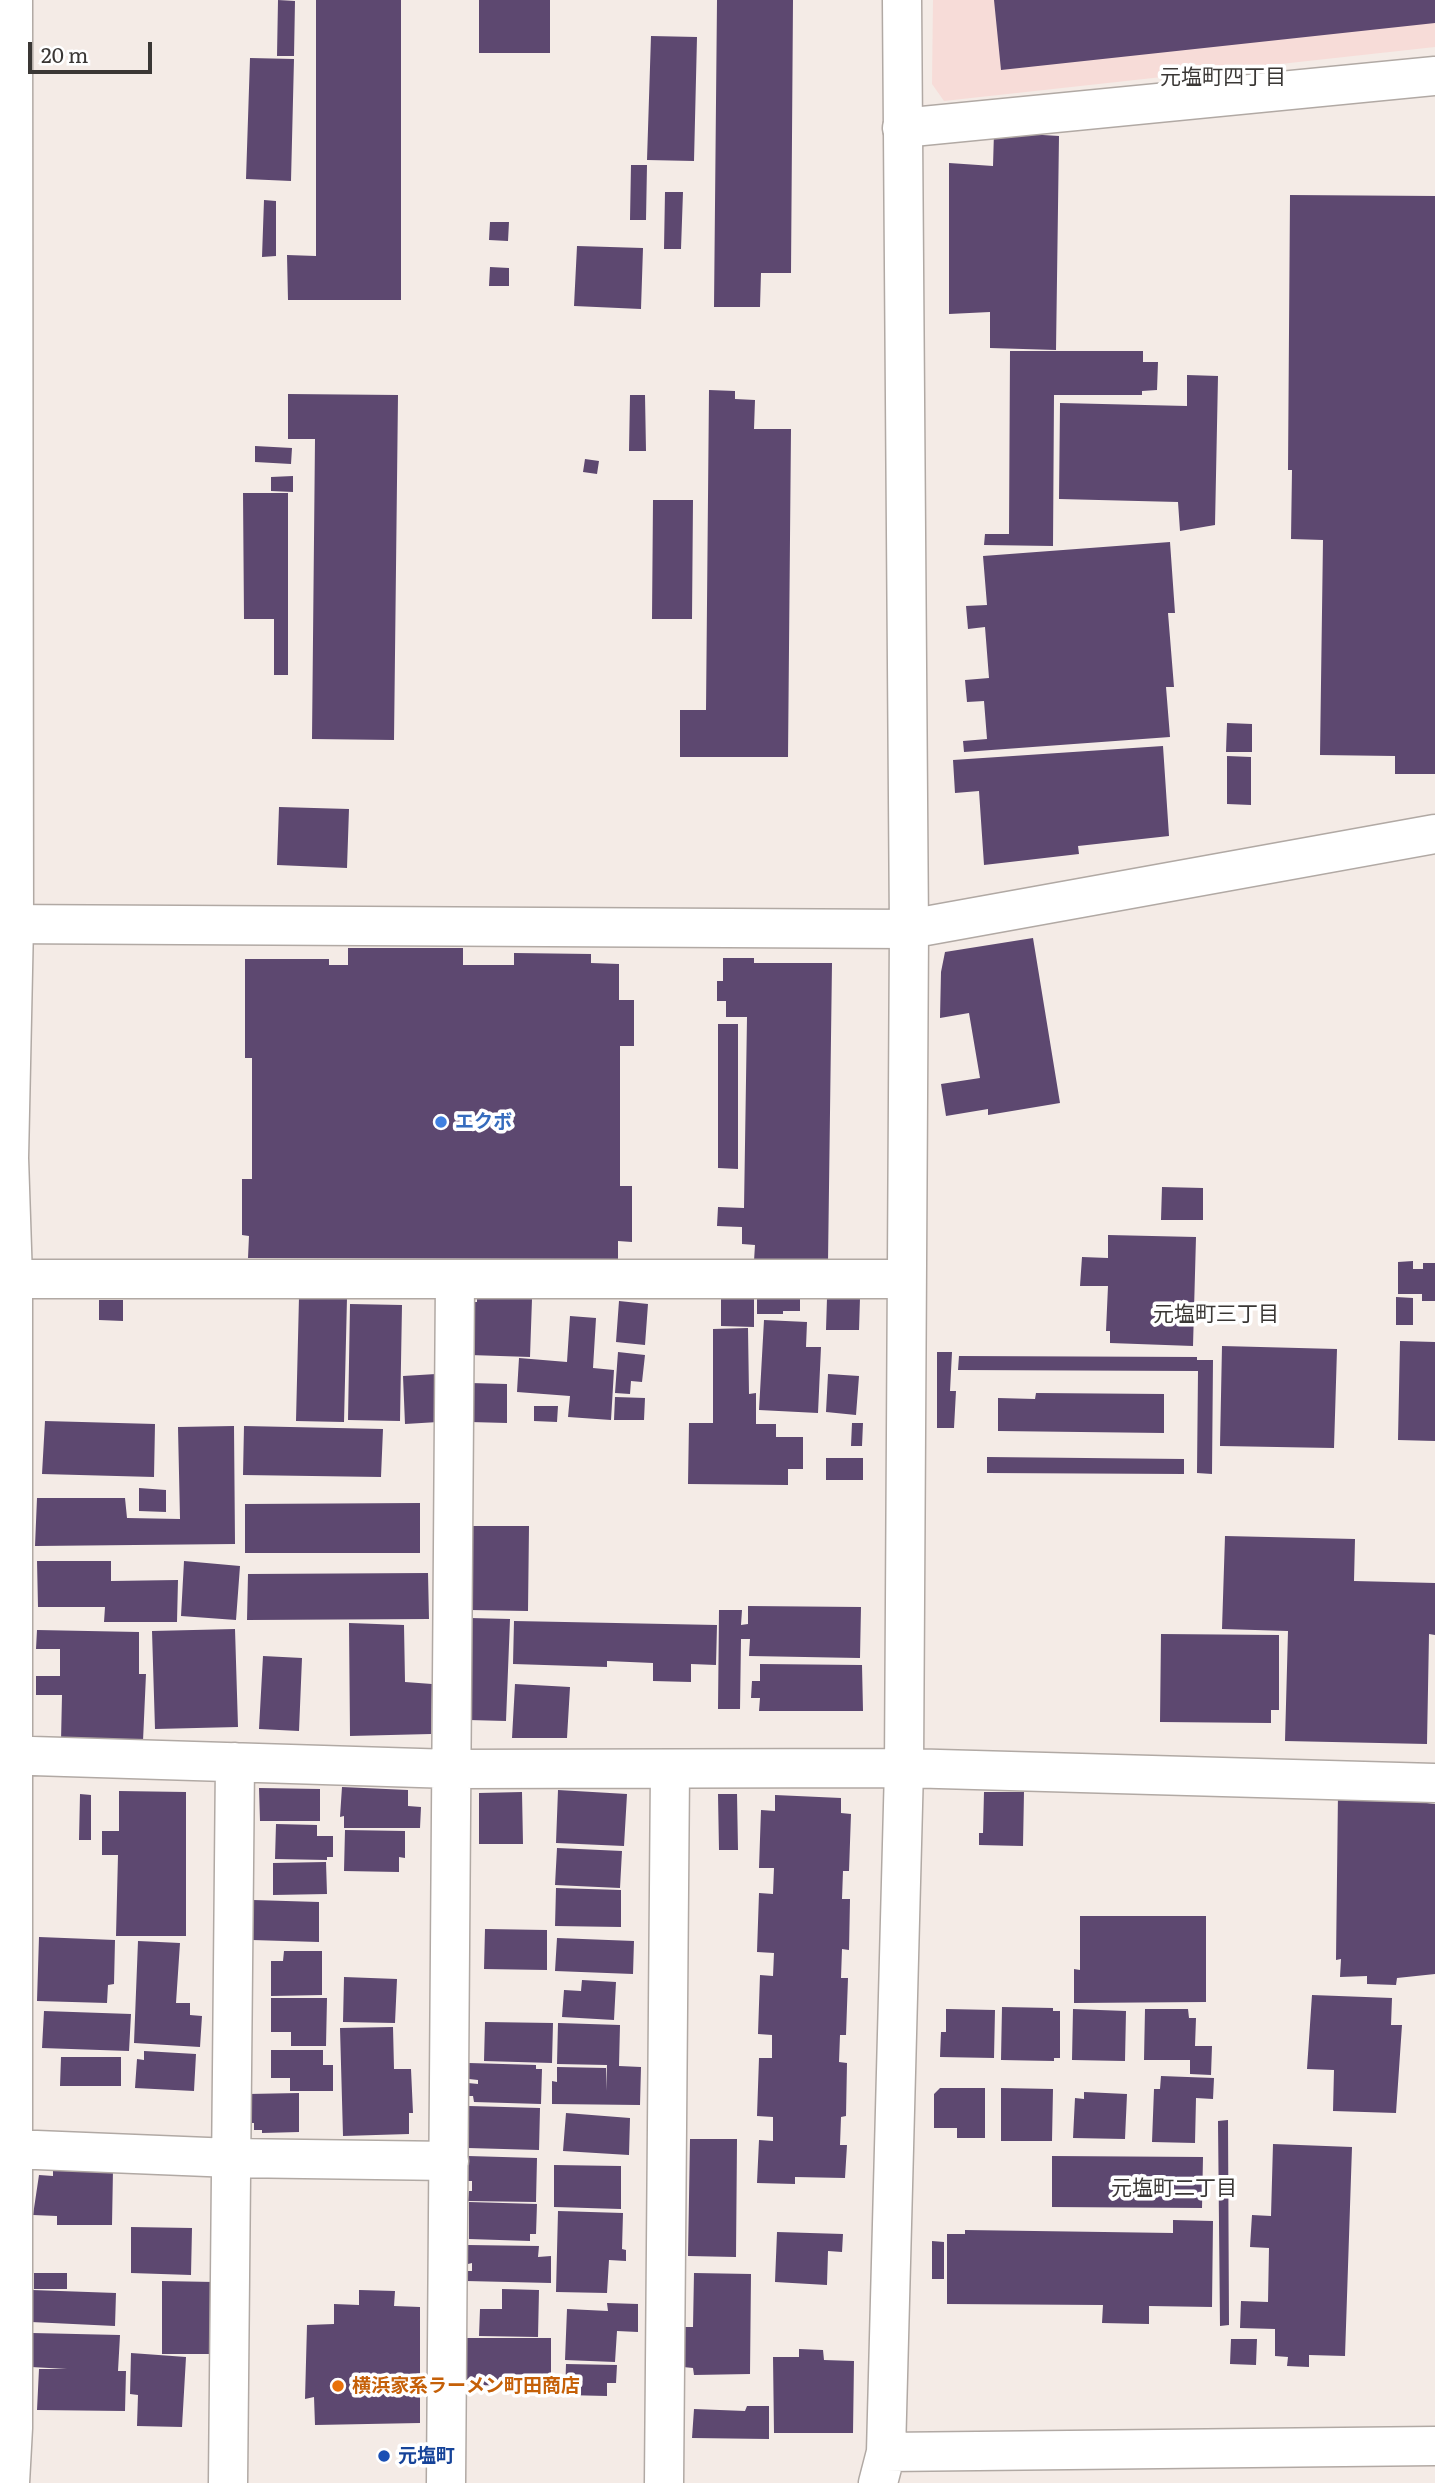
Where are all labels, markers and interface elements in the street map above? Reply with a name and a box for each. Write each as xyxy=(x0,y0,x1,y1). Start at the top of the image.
scale bar xyxy=(32,28,156,72)
text: 20 m xyxy=(41,38,88,69)
district label: 元塩町四丁目 xyxy=(1160,65,1286,91)
place label: エクボ xyxy=(455,1111,512,1133)
marker: エクボ xyxy=(433,1114,449,1130)
district label: 元塩町三丁目 xyxy=(1153,1302,1279,1328)
district label: 元塩町二丁目 xyxy=(1111,2176,1237,2202)
place label: 横浜家系ラーメン町田商店 xyxy=(352,2375,580,2397)
marker: 横浜家系ラーメン町田商店 xyxy=(330,2378,346,2394)
place label: 元塩町 xyxy=(398,2445,455,2467)
marker: 元塩町 xyxy=(376,2448,392,2464)

